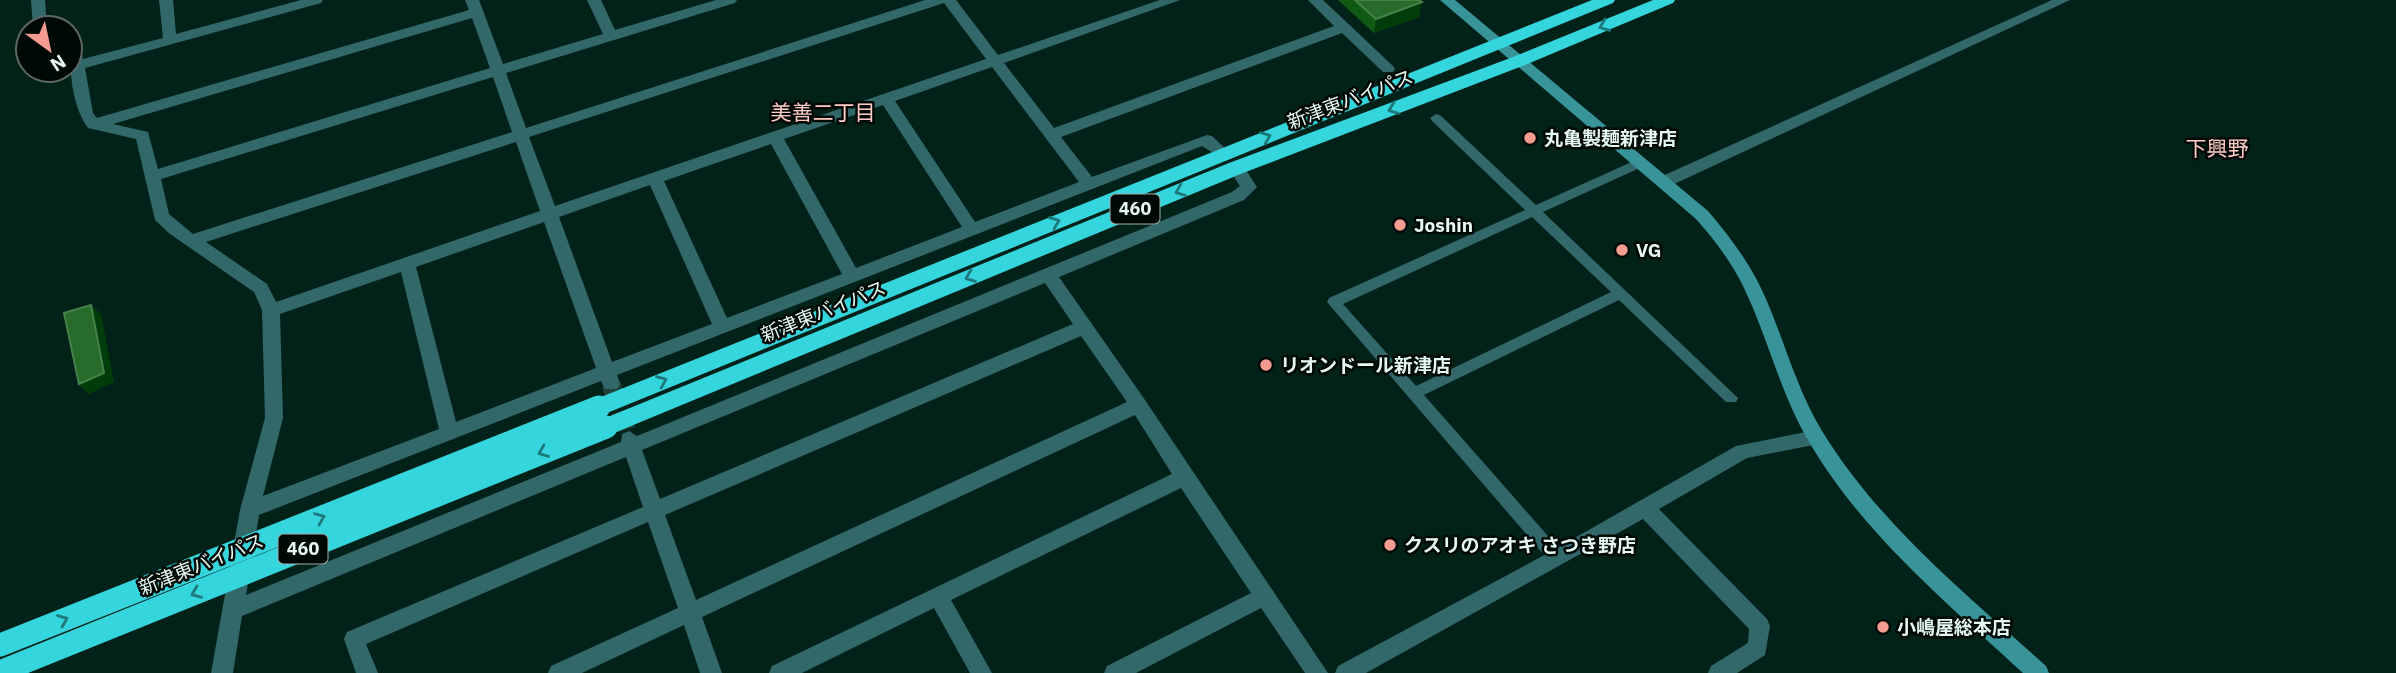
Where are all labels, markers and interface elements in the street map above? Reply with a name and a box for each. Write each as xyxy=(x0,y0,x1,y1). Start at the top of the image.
north arrow xyxy=(14,14,84,84)
one-way arrow xyxy=(1599,17,1611,31)
text: N xyxy=(46,49,71,77)
street label: 新津東バイパス xyxy=(1284,64,1416,134)
district label: 美善二丁目 xyxy=(771,98,876,126)
one-way arrow xyxy=(1387,101,1399,115)
place label: 丸亀製麺新津店 xyxy=(1544,126,1677,150)
marker: 丸亀製麺新津店 xyxy=(1522,130,1538,146)
one-way arrow xyxy=(1259,131,1271,145)
district label: 下興野 xyxy=(2186,134,2249,162)
one-way arrow xyxy=(1175,183,1188,197)
road number: 460 xyxy=(1110,194,1160,224)
place label: Joshin xyxy=(1414,213,1473,237)
one-way arrow xyxy=(1048,217,1060,231)
marker: Joshin xyxy=(1392,217,1408,233)
place label: VG xyxy=(1636,238,1661,262)
marker: VG xyxy=(1614,242,1630,258)
one-way arrow xyxy=(964,269,976,283)
street label: 新津東バイパス xyxy=(757,275,889,347)
place label: リオンドール新津店 xyxy=(1280,353,1451,377)
marker: リオンドール新津店 xyxy=(1258,357,1274,373)
one-way arrow xyxy=(656,376,668,390)
one-way arrow xyxy=(537,444,549,458)
one-way arrow xyxy=(314,512,326,526)
street label: 新津東バイパス xyxy=(135,528,267,600)
place label: クスリのアオキ さつき野店 xyxy=(1404,533,1636,557)
road number: 460 xyxy=(278,534,328,564)
marker: クスリのアオキ さつき野店 xyxy=(1382,537,1398,553)
one-way arrow xyxy=(190,584,202,598)
one-way arrow xyxy=(57,614,69,628)
place label: 小嶋屋総本店 xyxy=(1897,615,2011,639)
marker: 小嶋屋総本店 xyxy=(1875,619,1891,635)

